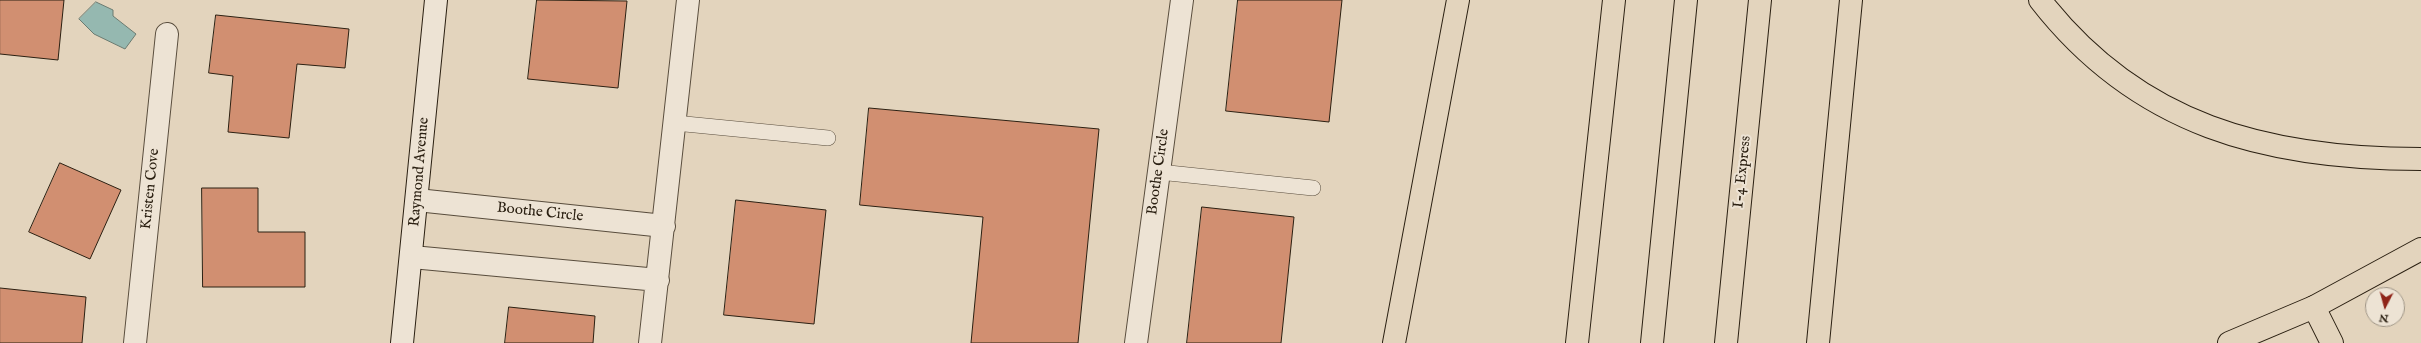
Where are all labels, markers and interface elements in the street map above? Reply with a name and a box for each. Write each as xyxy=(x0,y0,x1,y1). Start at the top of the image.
street label: Raymond Avenue xyxy=(406,117,434,227)
street label: Boothe Circle xyxy=(1144,128,1174,216)
street label: I-4 Express xyxy=(1730,135,1756,209)
street label: Kristen Cove xyxy=(138,148,164,230)
street label: Boothe Circle xyxy=(496,200,584,226)
north arrow xyxy=(2365,287,2405,327)
text: N xyxy=(2378,310,2389,325)

